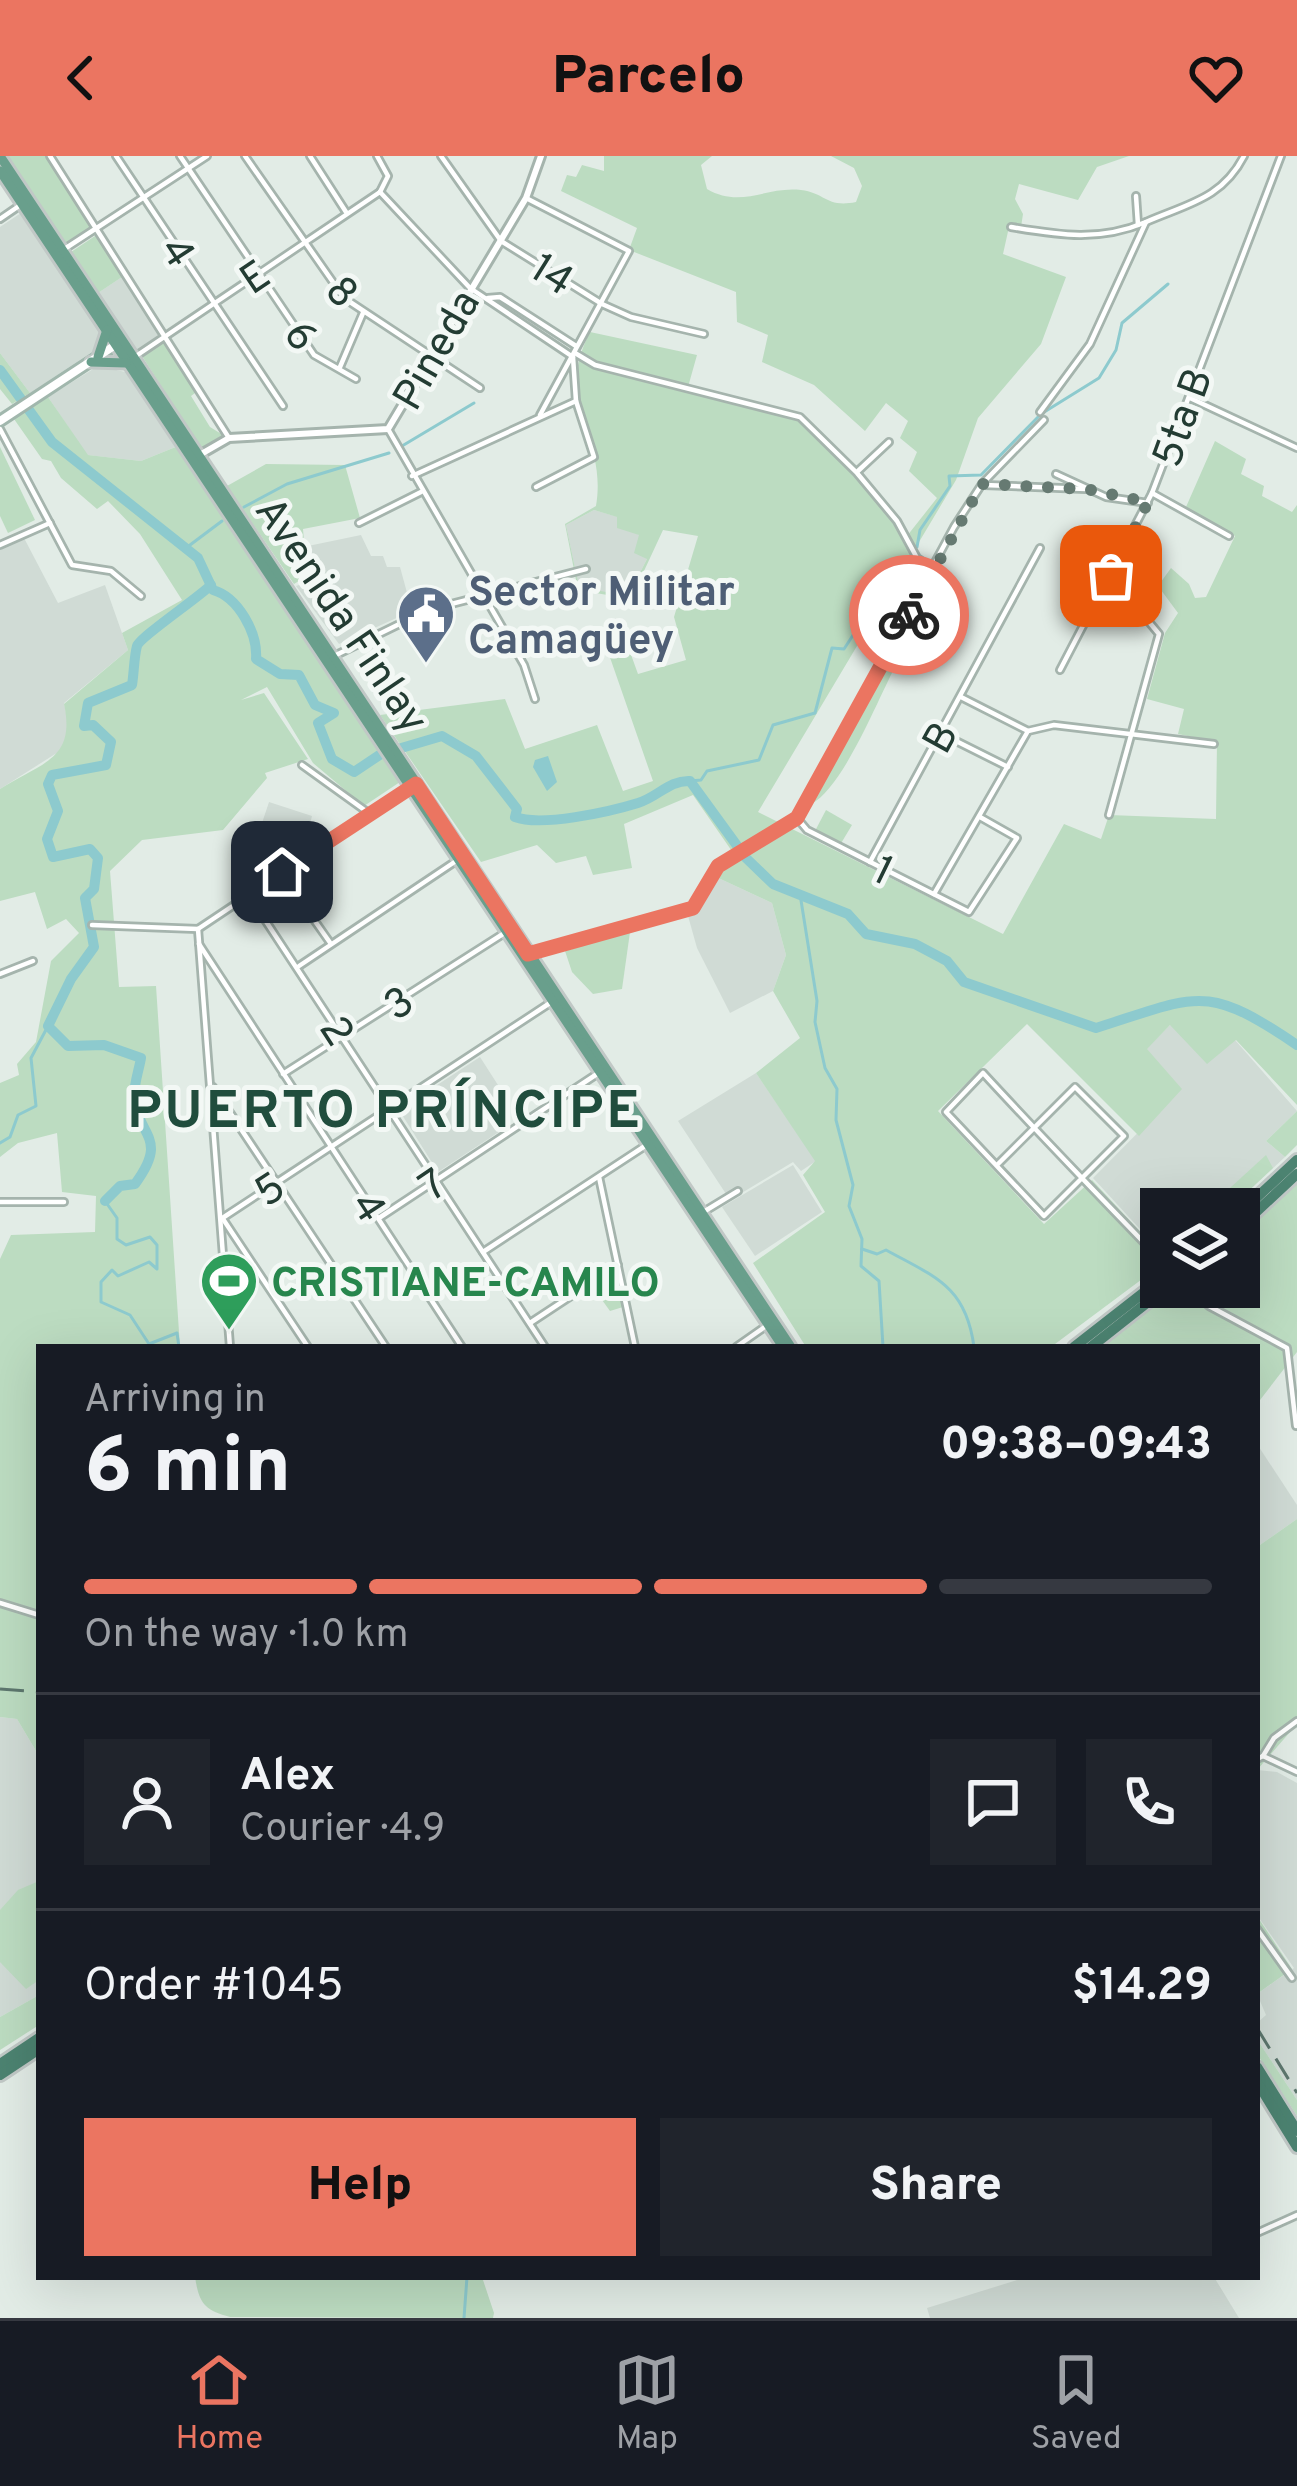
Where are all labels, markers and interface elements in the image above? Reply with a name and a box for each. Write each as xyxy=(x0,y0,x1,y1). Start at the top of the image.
text: Parcelo xyxy=(552,44,745,113)
icon: back xyxy=(48,45,114,111)
icon: heart xyxy=(1183,45,1249,111)
street label: 4 xyxy=(146,228,205,279)
street label: 14 xyxy=(519,244,582,310)
street label: E xyxy=(231,251,282,309)
street label: 8 xyxy=(312,267,368,322)
street label: Pineda xyxy=(383,282,494,421)
street label: 6 xyxy=(270,312,327,364)
street label: 5ta B xyxy=(1143,362,1227,475)
street label: Avenida Finlay xyxy=(241,488,438,745)
pin xyxy=(1060,525,1162,627)
icon: bag xyxy=(1078,543,1144,609)
courier xyxy=(849,555,969,675)
place label: Sector Militar Camagüey xyxy=(468,568,735,669)
icon: bike xyxy=(876,582,942,648)
public building icon: Sector Militar Camagüey xyxy=(395,583,457,665)
street label: B xyxy=(913,714,973,764)
pin xyxy=(231,821,333,923)
icon: home xyxy=(249,839,315,905)
street label: 1 xyxy=(863,846,901,900)
street label: 3 xyxy=(375,977,425,1035)
street label: 2 xyxy=(305,1007,363,1058)
district label: PUERTO PRÍNCIPE xyxy=(127,1077,643,1148)
street label: 7 xyxy=(411,1160,458,1216)
street label: 5 xyxy=(246,1162,297,1221)
street label: 4 xyxy=(337,1183,396,1234)
map controls xyxy=(1140,1188,1260,1308)
button: layers xyxy=(1140,1188,1260,1308)
sports icon: CRISTIANE-CAMILO xyxy=(198,1250,260,1332)
place label: CRISTIANE-CAMILO xyxy=(271,1259,660,1312)
text: Arriving in xyxy=(84,1377,266,1426)
text: 09:38–09:43 xyxy=(940,1418,1212,1475)
text: 6 min xyxy=(84,1421,291,1520)
text: On the way · 1.0 km xyxy=(84,1612,409,1661)
button: person xyxy=(84,1739,210,1865)
button: chat xyxy=(930,1739,1056,1865)
button: phone xyxy=(1086,1739,1212,1865)
text: Alex xyxy=(240,1749,335,1806)
text: Courier · 4.9 xyxy=(240,1806,445,1855)
text: Order #1045 xyxy=(84,1959,344,2016)
text: $14.29 xyxy=(1072,1959,1212,2016)
button: Help xyxy=(84,2118,636,2256)
button: Share xyxy=(660,2118,1212,2256)
tab: Home xyxy=(175,2347,263,2461)
tab: Map xyxy=(614,2347,680,2461)
tab: Saved xyxy=(1031,2347,1122,2461)

